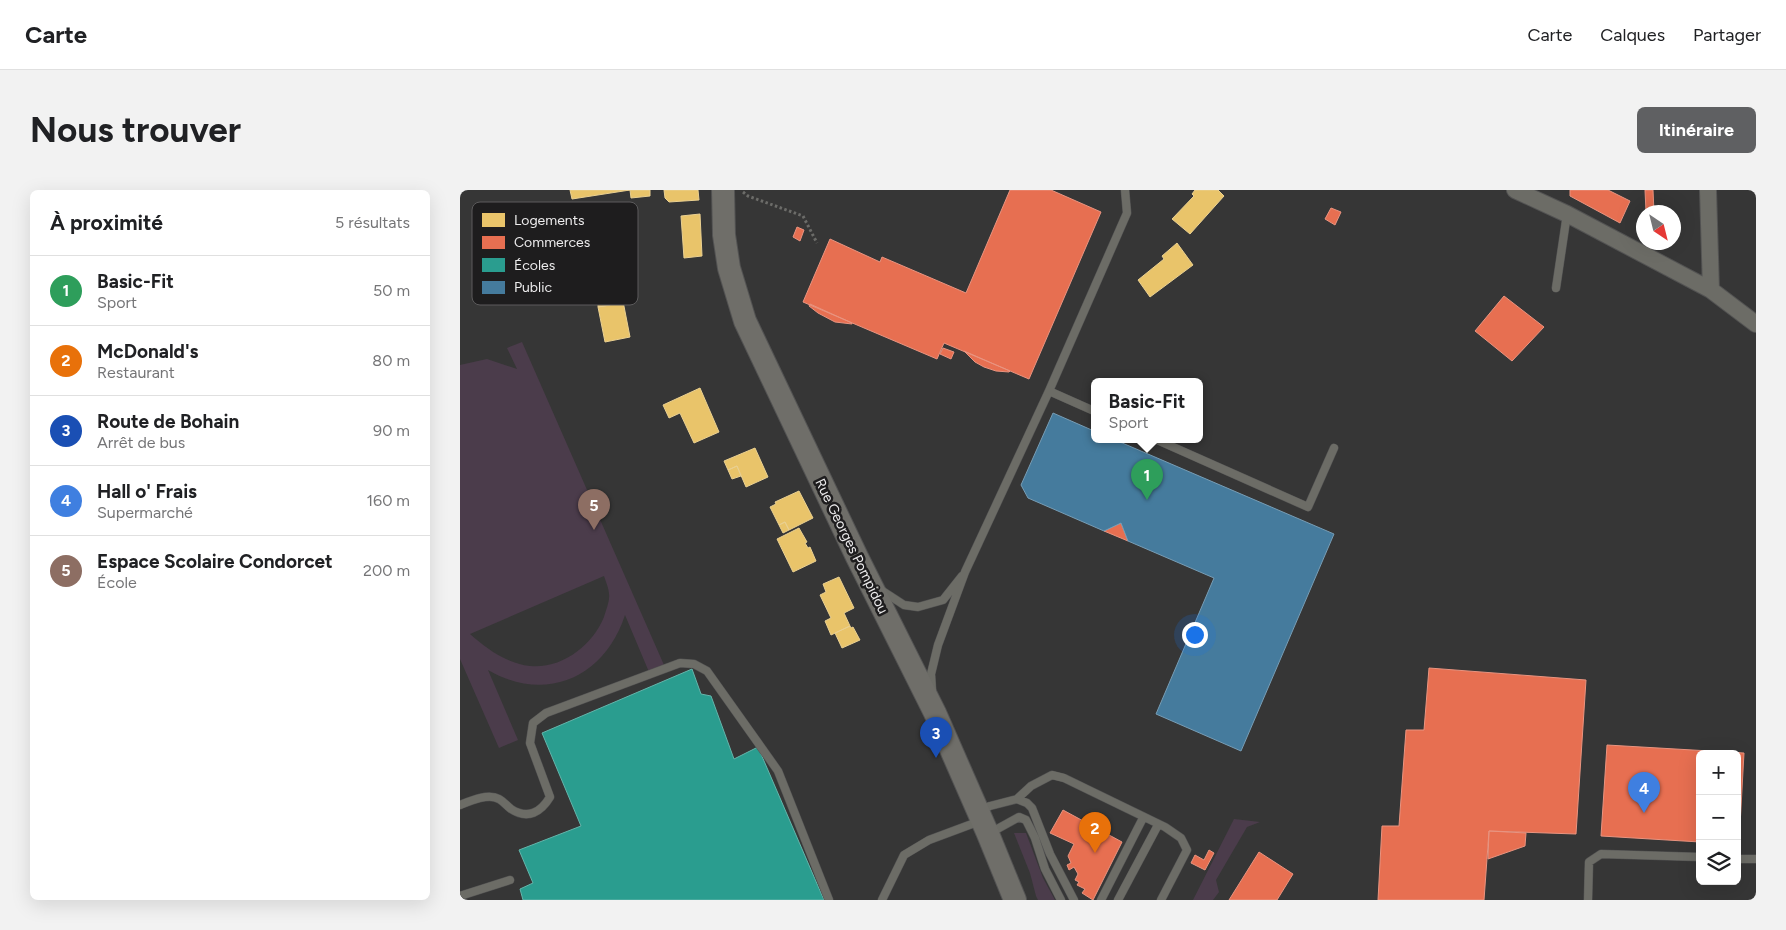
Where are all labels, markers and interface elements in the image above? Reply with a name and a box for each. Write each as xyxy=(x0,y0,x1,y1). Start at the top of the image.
text: Carte xyxy=(25,20,87,49)
text: Carte xyxy=(1527,24,1572,46)
text: Calques xyxy=(1600,24,1665,46)
text: Partager xyxy=(1693,24,1761,46)
button: Itinéraire xyxy=(1637,107,1756,153)
text: Nous trouver xyxy=(30,109,241,151)
legend xyxy=(472,202,638,305)
north arrow xyxy=(1636,205,1681,250)
text: À proximité xyxy=(50,210,163,235)
text: Logements xyxy=(514,212,584,229)
text: 5 résultats xyxy=(335,213,410,232)
text: Commerces xyxy=(514,234,590,251)
text: Écoles xyxy=(514,257,555,274)
text: Basic-Fit xyxy=(97,270,174,293)
text: Public xyxy=(514,279,552,296)
text: 1 xyxy=(63,281,69,300)
text: 50 m xyxy=(373,281,410,300)
text: Sport xyxy=(97,293,137,312)
text: McDonald's xyxy=(97,340,198,363)
text: 2 xyxy=(61,351,71,370)
text: 80 m xyxy=(372,351,410,370)
text: Restaurant xyxy=(97,363,175,382)
popup xyxy=(1091,378,1203,443)
text: Basic-Fit xyxy=(1109,390,1185,413)
text: Route de Bohain xyxy=(97,410,239,433)
text: Sport xyxy=(1109,413,1149,432)
text: 3 xyxy=(62,421,70,440)
text: 90 m xyxy=(373,421,410,440)
text: Arrêt de bus xyxy=(97,433,185,452)
pin: 1 xyxy=(1131,459,1163,500)
street label: Rue Georges Pompidou xyxy=(811,476,892,617)
text: Hall o' Frais xyxy=(97,480,197,503)
pin: 5 xyxy=(578,489,610,530)
text: 4 xyxy=(61,491,71,510)
text: 160 m xyxy=(367,491,410,510)
text: Supermarché xyxy=(97,503,193,522)
text: Espace Scolaire Condorcet xyxy=(97,550,333,573)
text: 5 xyxy=(61,561,71,580)
text: 200 m xyxy=(363,561,410,580)
text: École xyxy=(97,573,137,592)
your location xyxy=(1182,622,1208,648)
pin: 3 xyxy=(920,717,952,758)
map controls xyxy=(1696,750,1741,885)
button: + xyxy=(1696,750,1741,795)
pin: 4 xyxy=(1628,772,1660,813)
button: − xyxy=(1696,795,1741,840)
pin: 2 xyxy=(1079,812,1111,853)
button: layers xyxy=(1696,840,1741,885)

